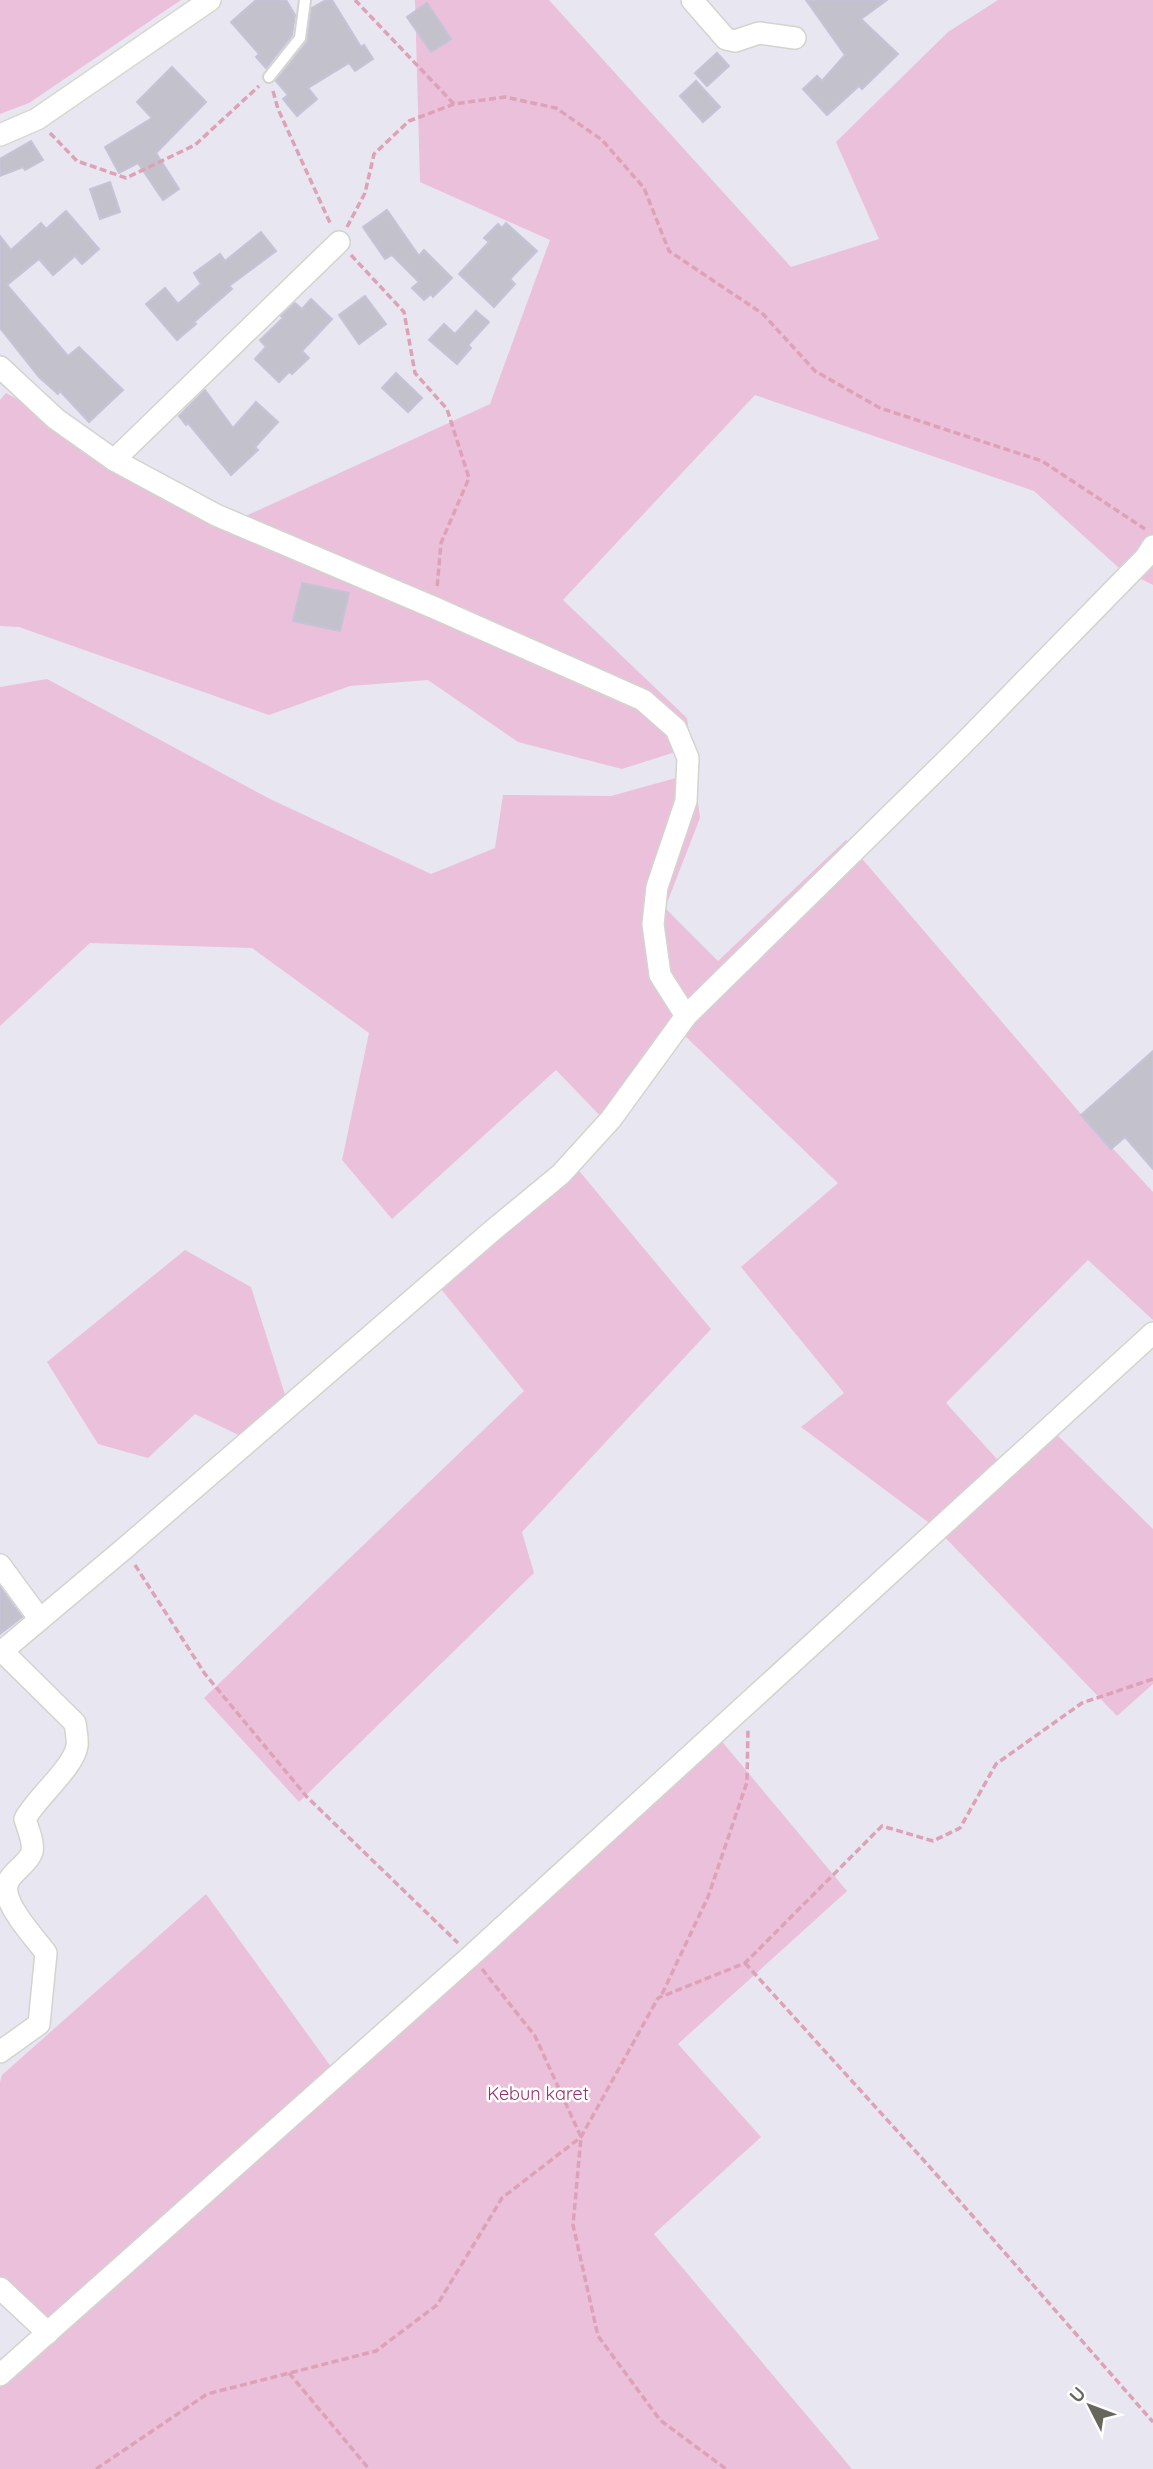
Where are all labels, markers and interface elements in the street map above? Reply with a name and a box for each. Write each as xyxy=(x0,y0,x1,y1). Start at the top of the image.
park label: Kebun karet xyxy=(487,2082,589,2105)
north arrow xyxy=(1055,2371,1125,2441)
text: U xyxy=(1064,2382,1091,2408)

